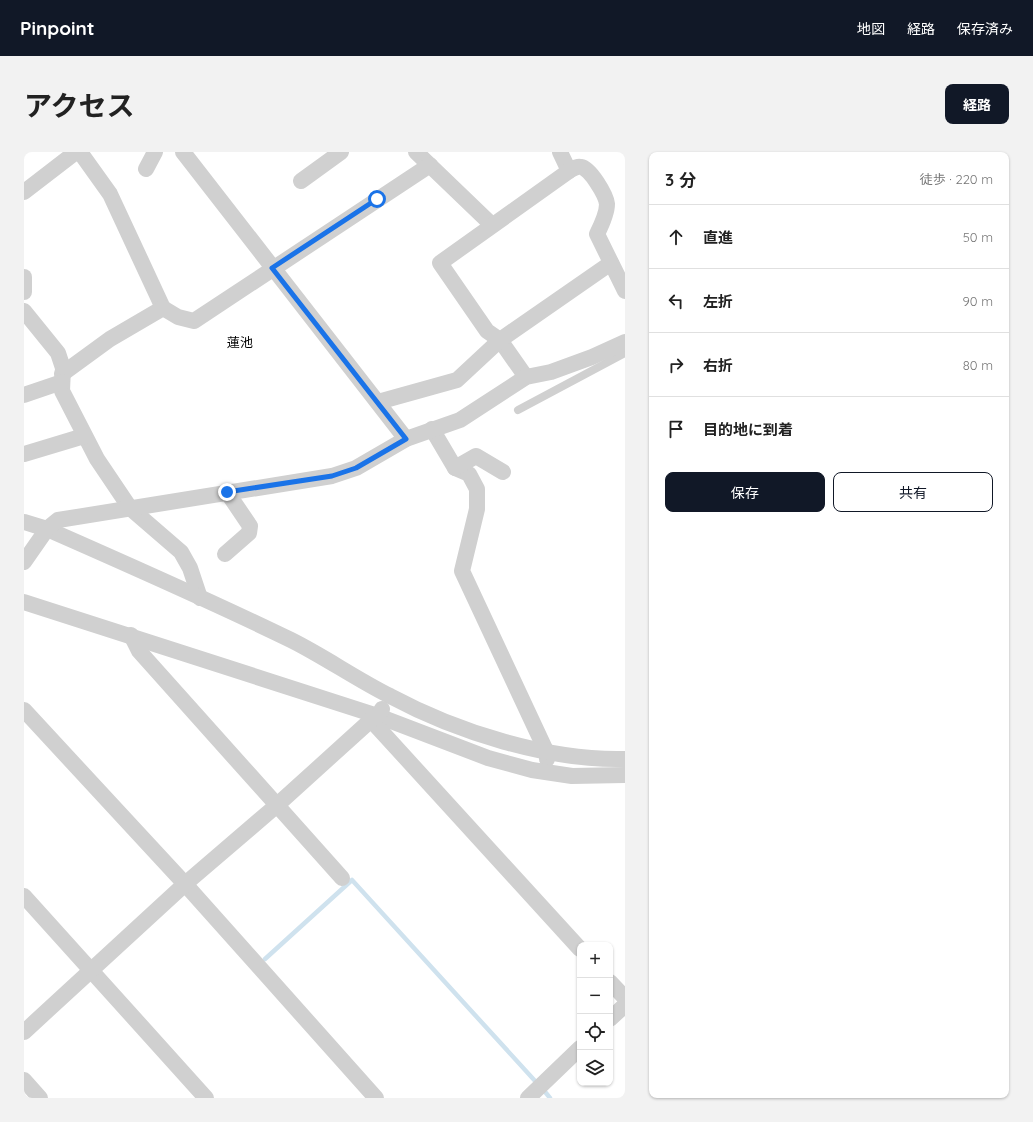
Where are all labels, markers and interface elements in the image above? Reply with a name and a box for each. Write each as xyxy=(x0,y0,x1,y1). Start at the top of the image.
text: Pinpoint xyxy=(20,16,95,40)
text: 地図 xyxy=(857,20,885,38)
text: 経路 xyxy=(907,20,935,38)
text: 保存済み xyxy=(957,20,1013,38)
button: 経路 xyxy=(945,84,1009,124)
text: アクセス xyxy=(24,88,135,123)
text: 3 分 xyxy=(665,169,696,190)
text: 徒歩 · 220 m xyxy=(920,171,993,187)
route start xyxy=(368,190,386,208)
icon: ahead xyxy=(665,226,687,248)
text: 直進 xyxy=(703,228,733,247)
text: 50 m xyxy=(963,229,993,245)
icon: left xyxy=(665,290,687,312)
text: 左折 xyxy=(703,292,733,311)
text: 90 m xyxy=(963,293,993,309)
district label: 蓮池 xyxy=(227,334,253,350)
icon: right xyxy=(665,354,687,376)
text: 右折 xyxy=(703,356,733,375)
text: 80 m xyxy=(963,357,993,373)
icon: arrive xyxy=(665,418,687,440)
text: 目的地に到着 xyxy=(703,420,793,439)
button: 保存 xyxy=(665,472,825,512)
button: 共有 xyxy=(833,472,993,512)
route end xyxy=(218,483,236,501)
map controls xyxy=(577,942,613,1086)
button: + xyxy=(577,942,613,978)
button: − xyxy=(577,978,613,1014)
button: locate xyxy=(577,1014,613,1050)
button: layers xyxy=(577,1050,613,1086)

